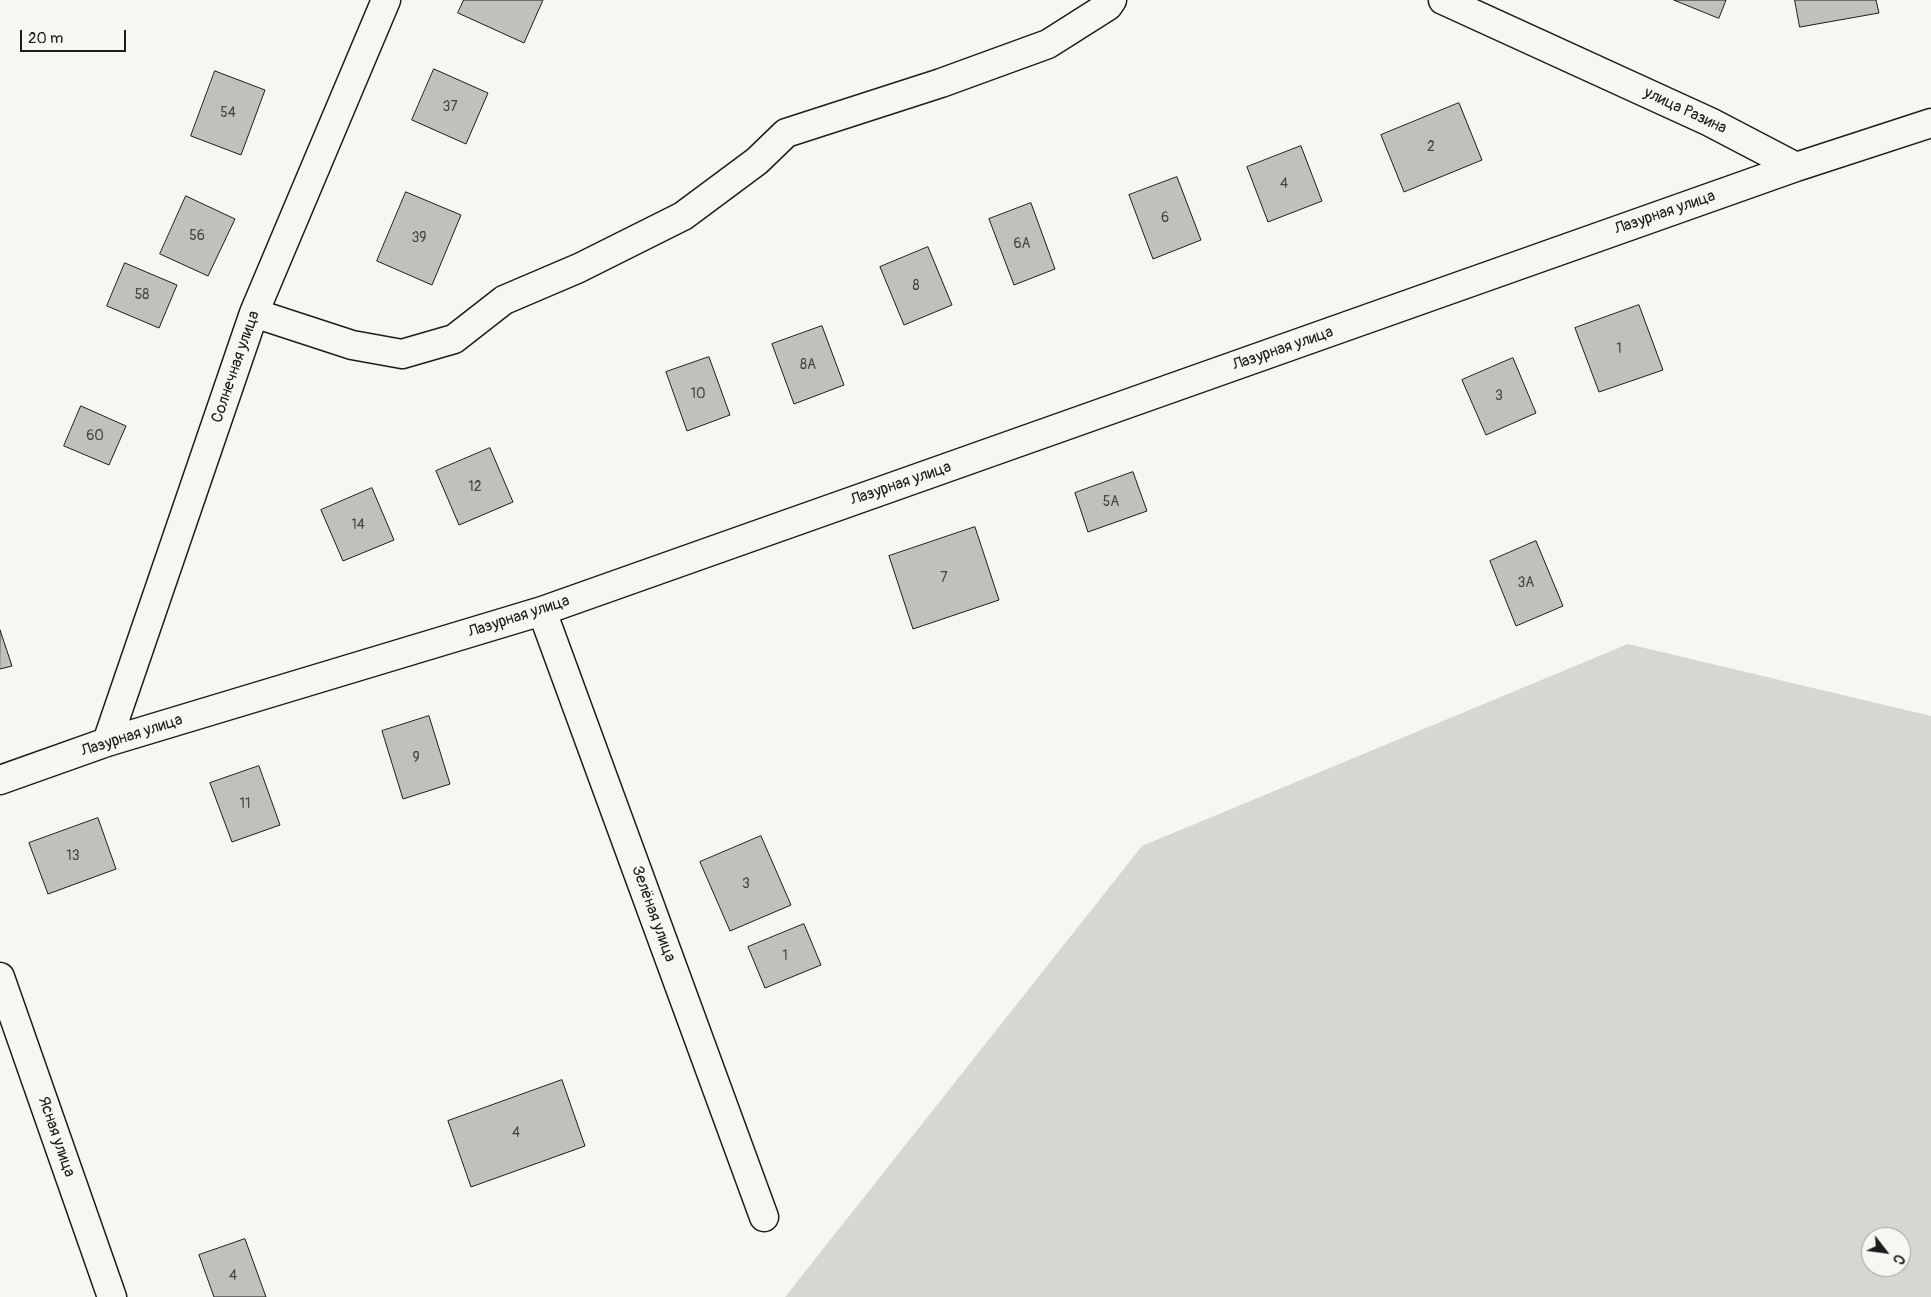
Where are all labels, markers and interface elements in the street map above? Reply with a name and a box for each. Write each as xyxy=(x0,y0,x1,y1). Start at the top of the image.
scale bar xyxy=(22,20,129,52)
text: 20 m xyxy=(28,29,63,48)
street label: улица Разина xyxy=(1641,84,1729,138)
house number: 37 xyxy=(442,99,458,115)
house number: 54 xyxy=(220,105,236,121)
house number: 2 xyxy=(1427,139,1435,155)
house number: 4 xyxy=(1280,176,1288,192)
street label: Лазурная улица xyxy=(1612,187,1718,239)
house number: 6 xyxy=(1161,210,1169,226)
house number: 56 xyxy=(189,228,205,244)
house number: 39 xyxy=(411,230,427,246)
house number: 6А xyxy=(1013,236,1031,252)
house number: 8 xyxy=(912,278,920,294)
house number: 58 xyxy=(135,287,149,303)
street label: Солнечная улица xyxy=(208,309,264,425)
street label: Лазурная улица xyxy=(1230,323,1336,375)
house number: 1 xyxy=(1616,341,1622,357)
house number: 8А xyxy=(800,357,816,373)
house number: 10 xyxy=(690,386,706,402)
house number: 3 xyxy=(1495,388,1503,404)
house number: 60 xyxy=(86,428,104,444)
street label: Лазурная улица xyxy=(848,458,954,510)
house number: 12 xyxy=(468,479,482,495)
house number: 5А xyxy=(1103,494,1119,510)
house number: 14 xyxy=(351,517,365,533)
house number: 7 xyxy=(940,570,948,586)
house number: 3А xyxy=(1518,575,1534,591)
street label: Лазурная улица xyxy=(466,592,572,642)
street label: Лазурная улица xyxy=(79,711,185,761)
house number: 9 xyxy=(412,750,420,766)
house number: 11 xyxy=(240,796,250,812)
house number: 13 xyxy=(66,848,80,864)
street label: Зелёная улица xyxy=(627,863,679,965)
house number: 3 xyxy=(742,876,750,892)
house number: 1 xyxy=(782,948,788,964)
street label: Ясная улица xyxy=(33,1094,79,1180)
house number: 4 xyxy=(512,1125,520,1141)
north arrow xyxy=(1861,1227,1911,1277)
text: С xyxy=(1889,1251,1908,1267)
house number: 4 xyxy=(229,1268,237,1284)

